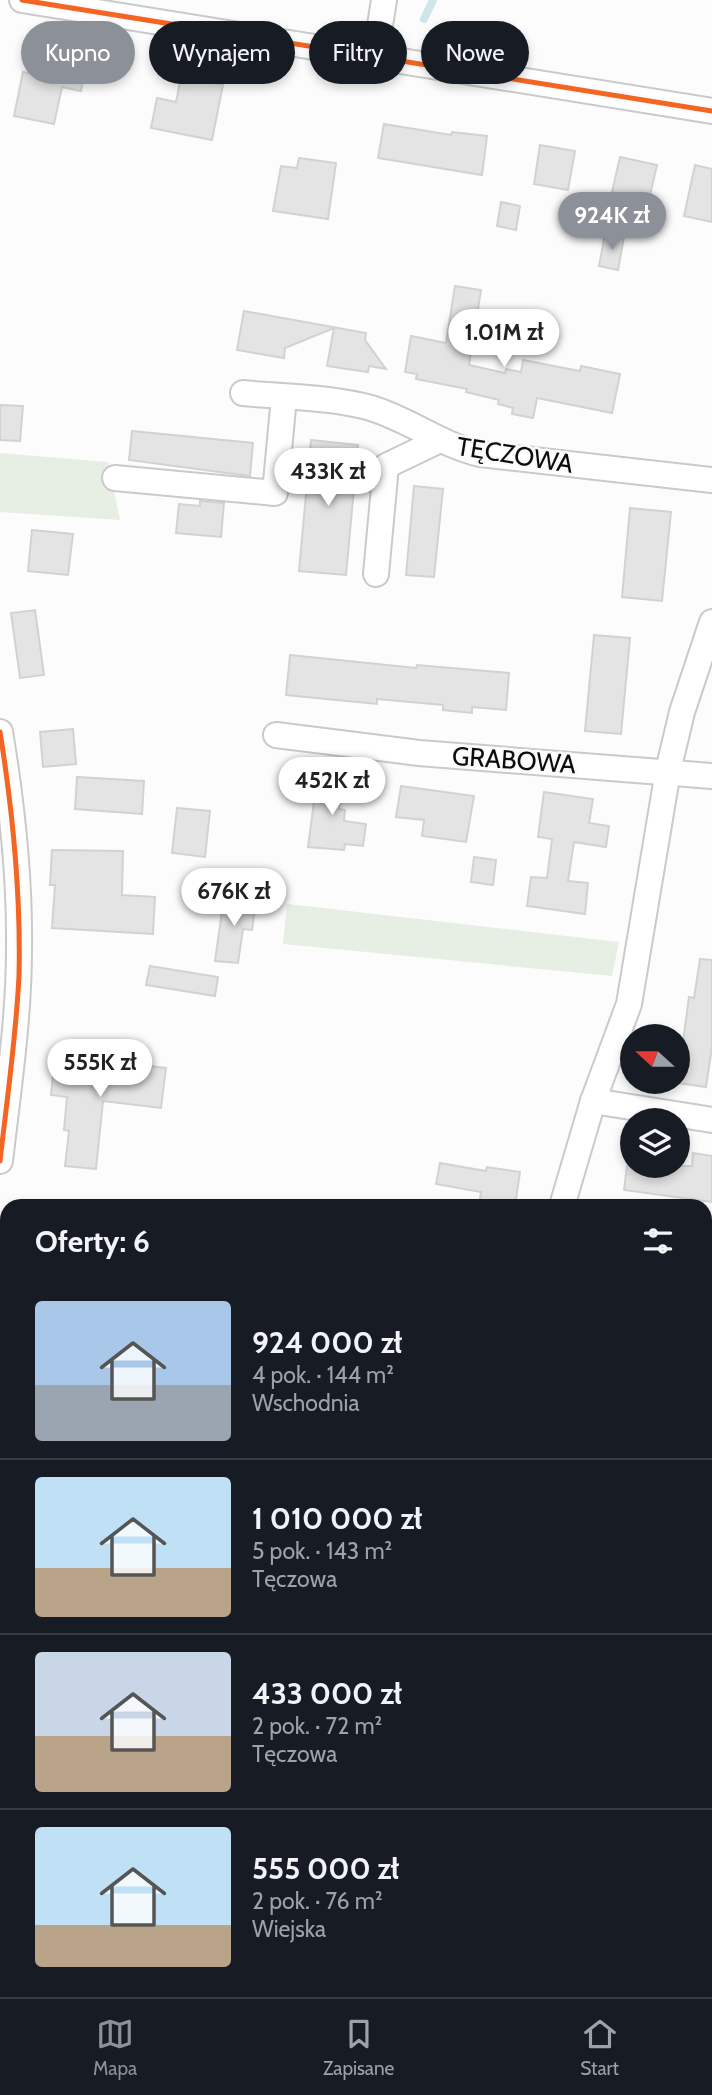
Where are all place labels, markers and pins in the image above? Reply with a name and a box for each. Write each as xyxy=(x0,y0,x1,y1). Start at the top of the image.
pin: 924K zł xyxy=(547,192,677,252)
pin: 1.01M zł xyxy=(432,310,576,369)
pin: 433K zł xyxy=(263,448,393,508)
pin: 452K zł xyxy=(267,758,397,817)
pin: 676K zł xyxy=(169,869,299,928)
pin: 555K zł xyxy=(35,1040,165,1099)

